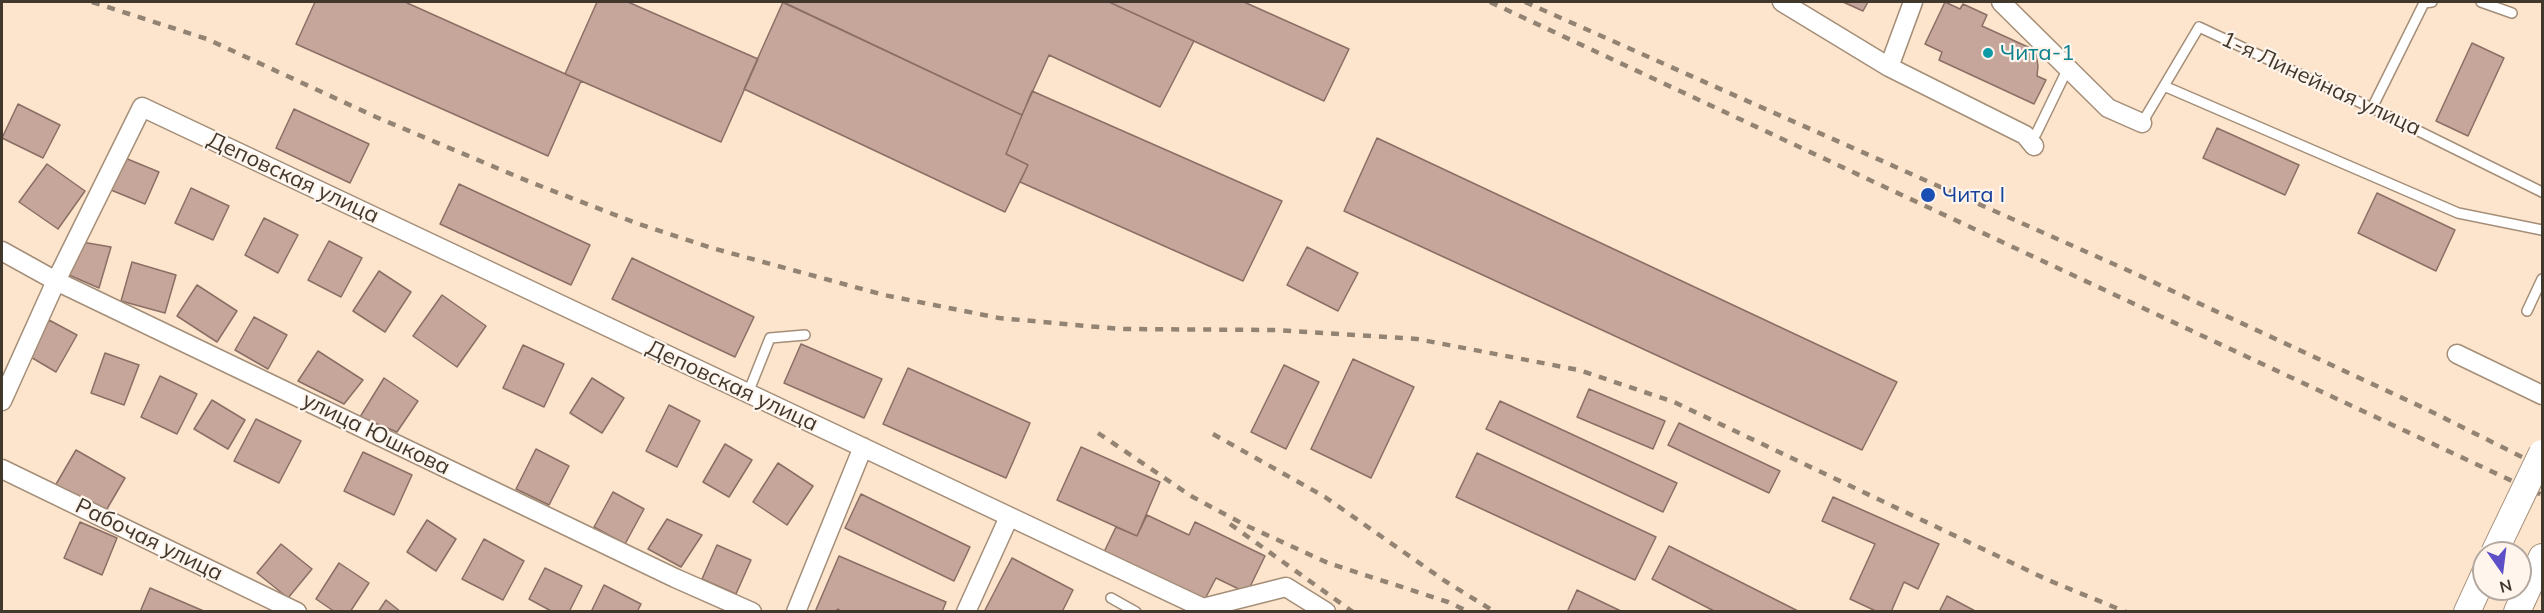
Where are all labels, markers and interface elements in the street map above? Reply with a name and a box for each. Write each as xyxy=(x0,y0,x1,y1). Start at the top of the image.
street label: 1-я Линейная улица xyxy=(2217,26,2425,142)
place label: Чита-1 xyxy=(2000,40,2074,66)
marker: Чита-1 xyxy=(1981,46,1995,60)
street label: Деповская улица xyxy=(203,127,383,229)
place label: Чита I xyxy=(1942,182,2005,208)
marker: Чита I xyxy=(1919,186,1937,204)
street label: Деповская улица xyxy=(642,335,822,437)
street label: улица Юшкова xyxy=(298,387,454,481)
street label: Рабочая улица xyxy=(71,493,227,587)
north arrow xyxy=(2472,541,2532,601)
text: N xyxy=(2498,575,2514,598)

